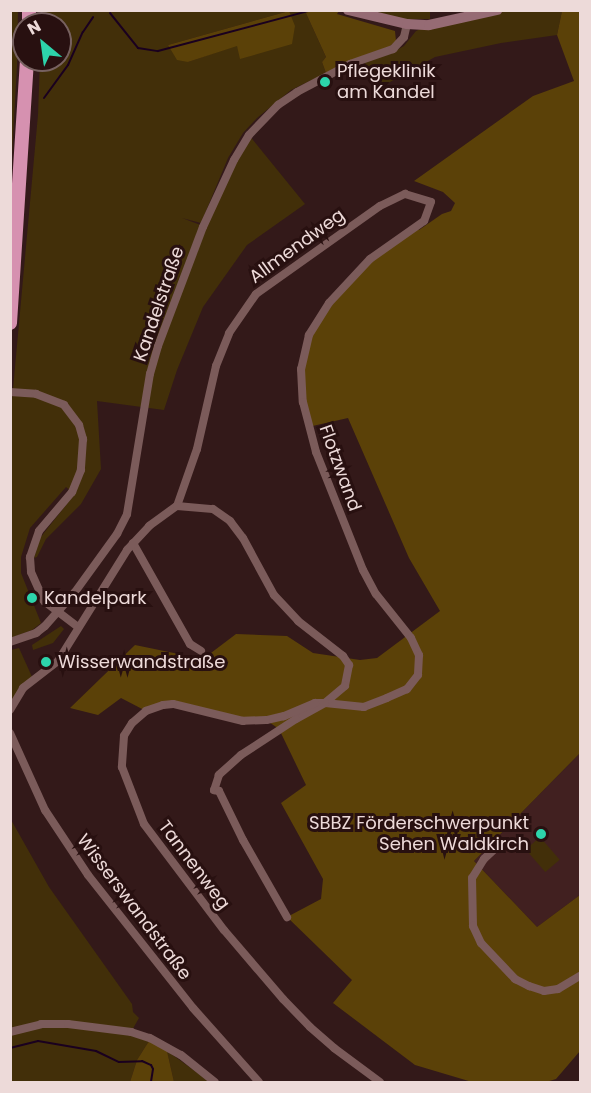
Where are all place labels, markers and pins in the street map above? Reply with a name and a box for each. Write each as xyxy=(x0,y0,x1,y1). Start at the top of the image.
place label: Pflegeklinik am Kandel xyxy=(337,61,436,104)
marker: Pflegeklinik am Kandel xyxy=(318,75,332,89)
place label: Kandelpark xyxy=(44,587,147,609)
marker: Kandelpark xyxy=(25,591,39,605)
place label: Wisserwandstraße xyxy=(58,651,226,673)
marker: Wisserwandstraße xyxy=(39,655,53,669)
place label: SBBZ Förderschwerpunkt Sehen Waldkirch xyxy=(309,813,529,856)
marker: SBBZ Förderschwerpunkt Sehen Waldkirch xyxy=(534,827,548,841)

